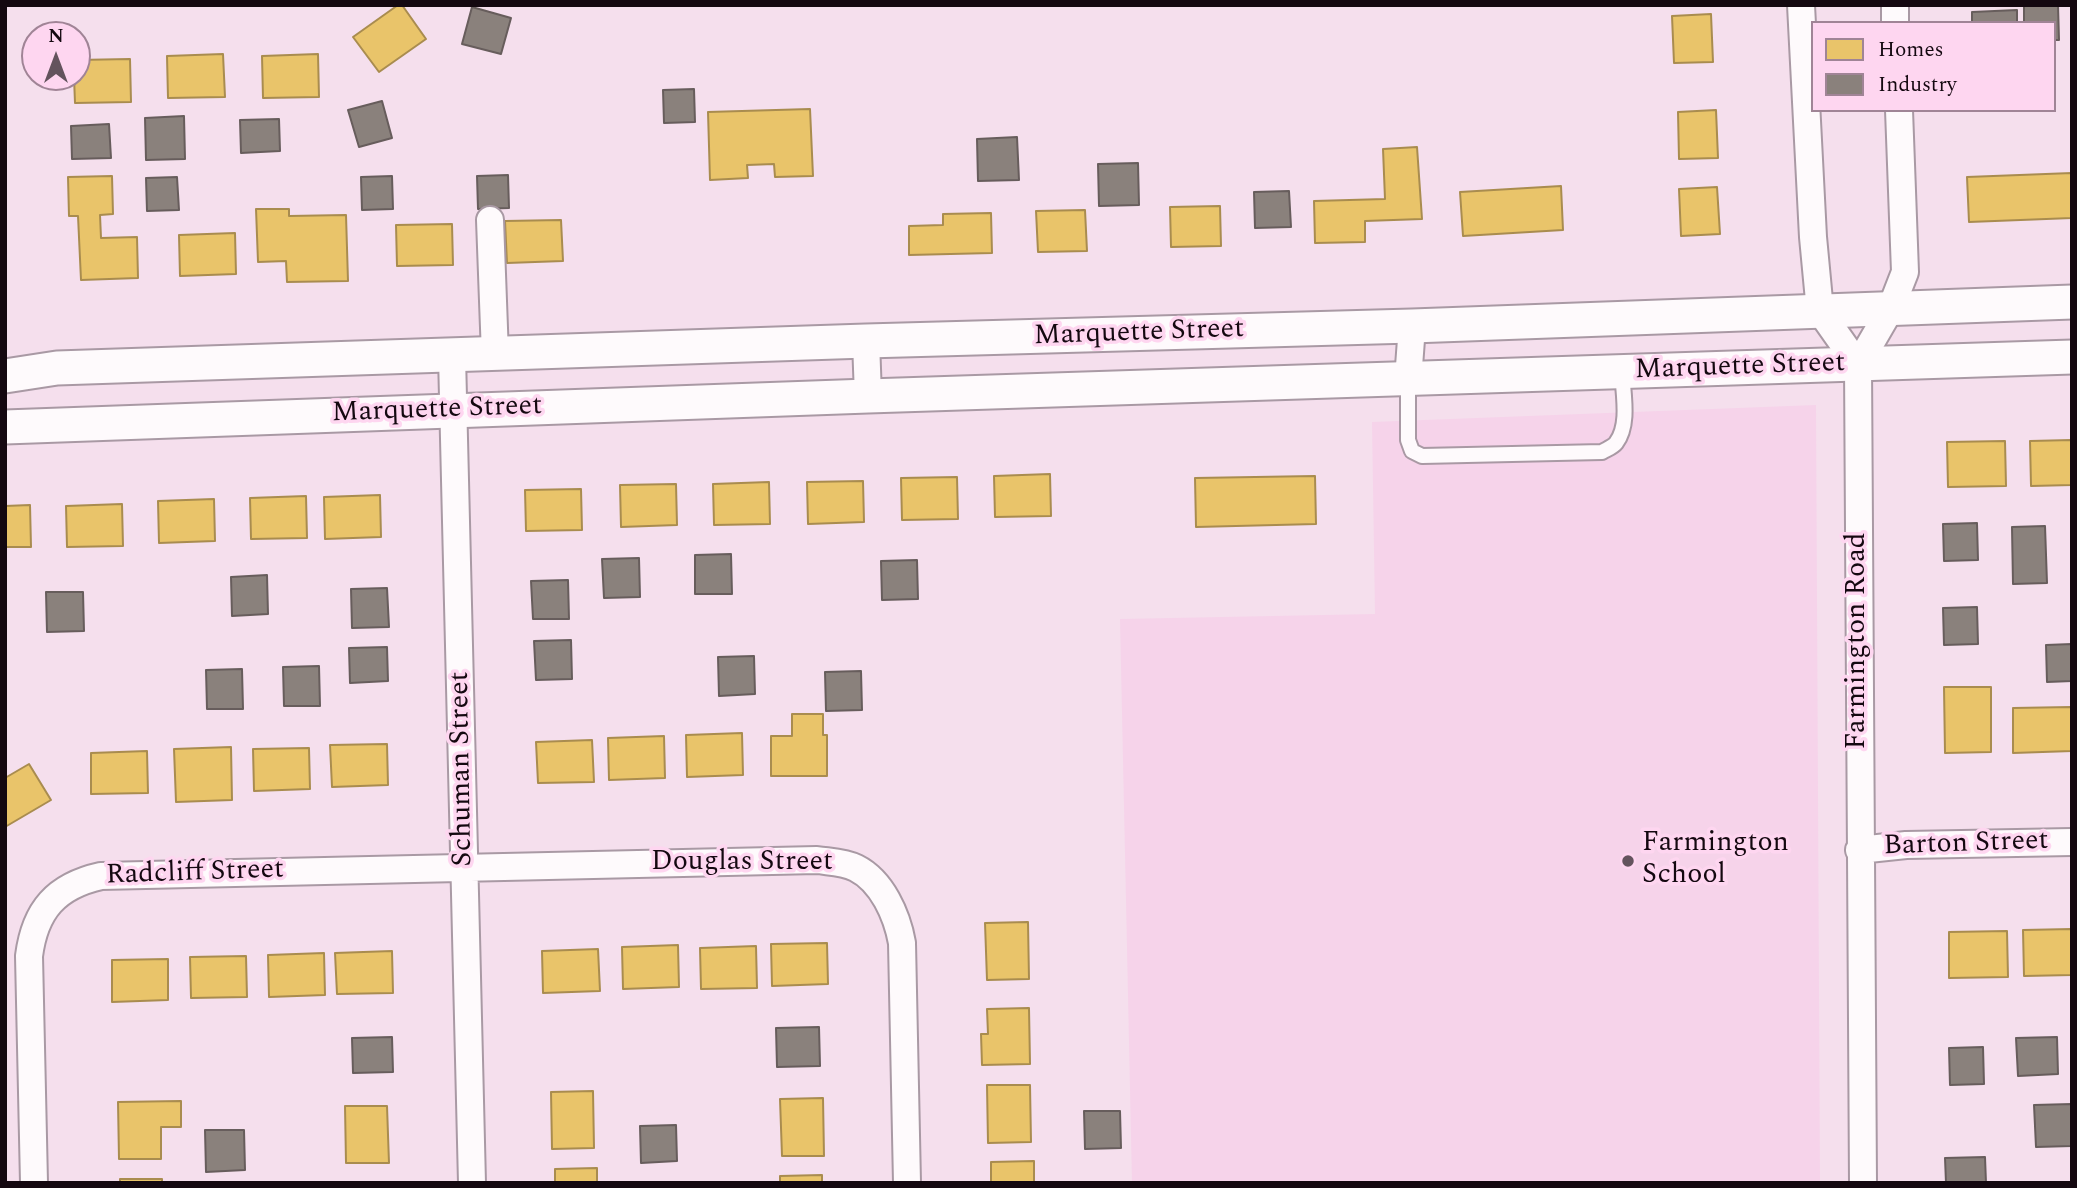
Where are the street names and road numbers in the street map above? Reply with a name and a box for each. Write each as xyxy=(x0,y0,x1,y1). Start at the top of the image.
street label: Marquette Street xyxy=(1033,314,1245,354)
street label: Marquette Street xyxy=(1634,348,1846,388)
street label: Marquette Street xyxy=(331,391,543,431)
street label: Farmington Road xyxy=(1842,532,1876,750)
street label: Schuman Street xyxy=(444,671,482,867)
street label: Barton Street xyxy=(1883,825,2049,865)
street label: Douglas Street xyxy=(651,847,833,881)
street label: Radcliff Street xyxy=(105,854,285,894)

